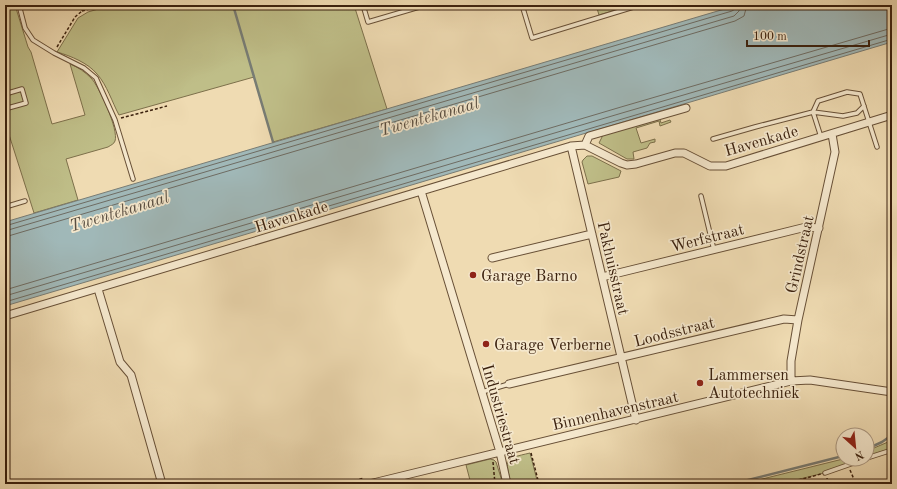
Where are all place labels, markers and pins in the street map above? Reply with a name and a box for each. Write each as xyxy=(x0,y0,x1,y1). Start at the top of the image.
place label: Garage Barno xyxy=(481,269,578,285)
marker: Garage Barno xyxy=(468,270,478,280)
place label: Garage Verberne xyxy=(494,338,611,354)
marker: Garage Verberne xyxy=(481,339,491,349)
place label: Lammersen Autotechniek xyxy=(708,368,800,402)
marker: Lammersen Autotechniek xyxy=(695,378,705,388)

